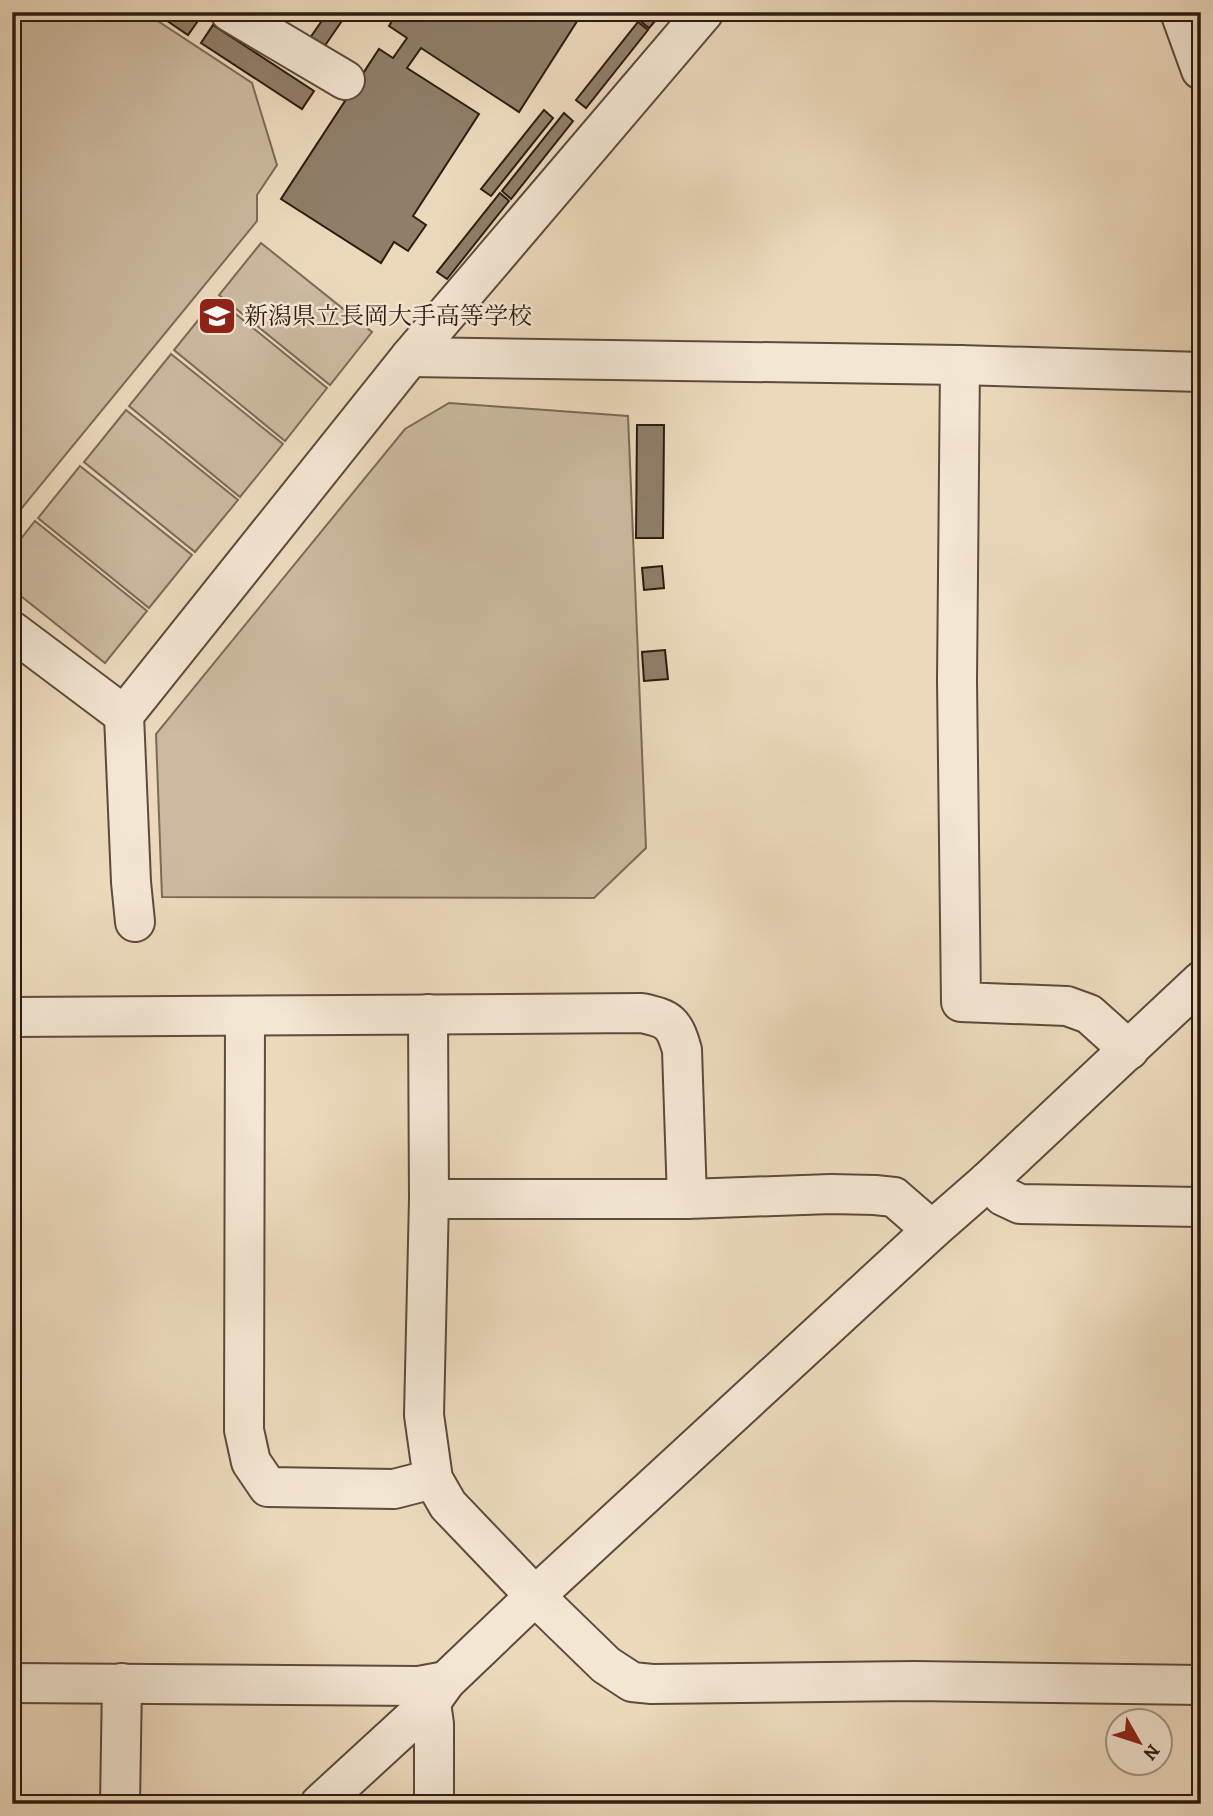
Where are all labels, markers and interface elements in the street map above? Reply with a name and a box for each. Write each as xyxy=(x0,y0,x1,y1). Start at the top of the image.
school or university icon: 新潟県立長岡大手高等学校 xyxy=(196,295,238,337)
place label: 新潟県立長岡大手高等学校 xyxy=(244,300,532,332)
north arrow xyxy=(1104,1708,1174,1778)
text: N xyxy=(1137,1739,1166,1766)

